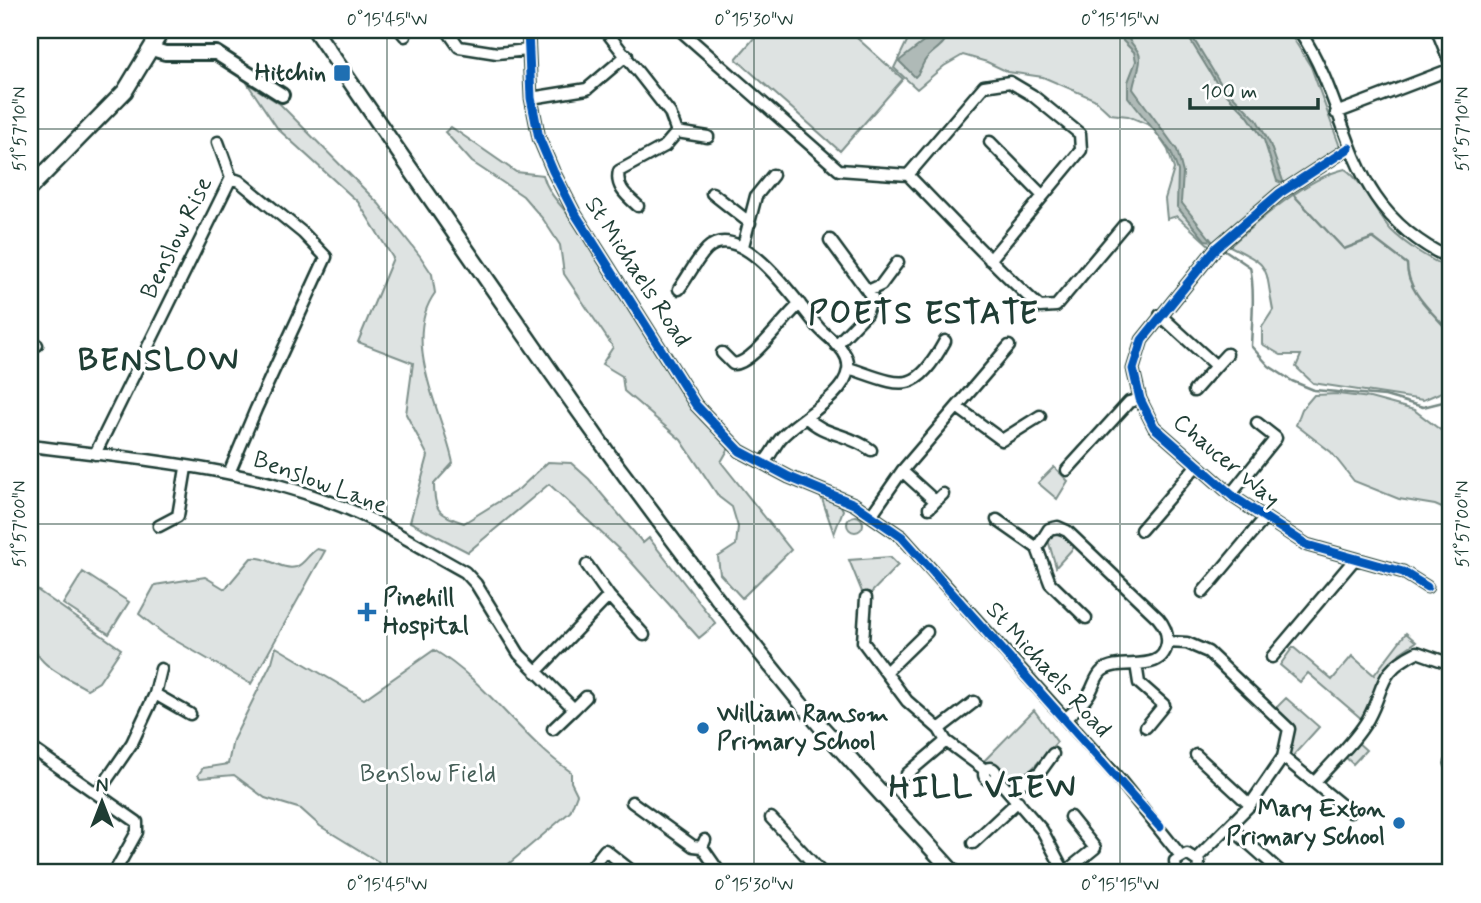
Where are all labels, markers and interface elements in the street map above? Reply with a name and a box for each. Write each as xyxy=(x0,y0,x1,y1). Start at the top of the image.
text: 0°15'45"W xyxy=(347,8,427,32)
text: 0°15'30"W xyxy=(715,8,793,32)
text: 0°15'15"W xyxy=(1081,8,1159,32)
place label: Hitchin xyxy=(255,58,326,89)
marker: Hitchin xyxy=(332,63,352,83)
scale bar xyxy=(1190,66,1318,110)
text: 100 m xyxy=(1201,78,1257,106)
text: 51°57'10"N xyxy=(8,86,32,172)
text: 51°57'10"N xyxy=(1451,86,1475,172)
street label: Benslow Rise xyxy=(134,172,220,304)
street label: St Michaels Road xyxy=(577,191,697,353)
district label: POETS ESTATE xyxy=(808,293,1040,335)
district label: BENSLOW xyxy=(78,340,240,382)
street label: Chaucer Way xyxy=(1166,407,1286,515)
street label: Benslow Lane xyxy=(249,444,391,522)
text: 51°57'00"N xyxy=(8,480,32,568)
text: 51°57'00"N xyxy=(1451,480,1475,568)
place label: Pinehill Hospital xyxy=(383,583,469,642)
street label: St Michaels Road xyxy=(979,595,1117,745)
marker: Pinehill Hospital xyxy=(357,602,377,622)
place label: William Ransom Primary School xyxy=(716,699,889,758)
marker: William Ransom Primary School xyxy=(695,720,711,736)
park label: Benslow Field xyxy=(360,759,496,790)
north arrow xyxy=(66,766,136,836)
district label: HILL VIEW xyxy=(889,767,1077,809)
text: N xyxy=(96,774,108,799)
place label: Mary Exton Primary School xyxy=(1226,794,1385,853)
marker: Mary Exton Primary School xyxy=(1391,815,1407,831)
text: 0°15'45"W xyxy=(347,873,427,897)
text: 0°15'30"W xyxy=(715,873,793,897)
text: 0°15'15"W xyxy=(1081,873,1159,897)

